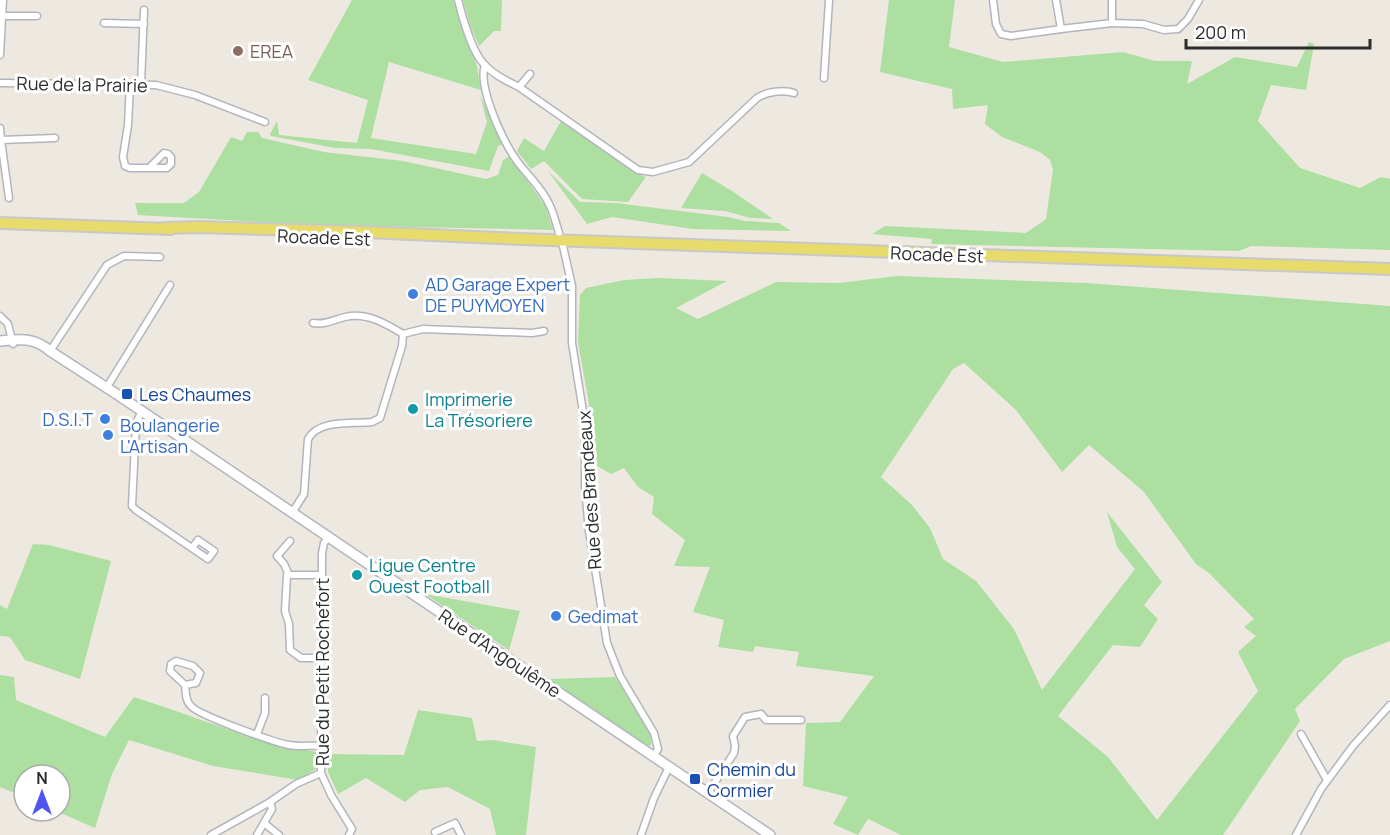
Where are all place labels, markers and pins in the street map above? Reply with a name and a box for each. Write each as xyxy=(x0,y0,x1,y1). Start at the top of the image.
place label: EREA xyxy=(250,39,294,63)
marker: EREA xyxy=(231,44,245,58)
place label: AD Garage Expert DE PUYMOYEN xyxy=(425,272,570,317)
marker: AD Garage Expert DE PUYMOYEN xyxy=(406,287,420,301)
place label: Les Chaumes xyxy=(139,382,251,406)
marker: Les Chaumes xyxy=(120,387,134,401)
place label: Imprimerie La Trésoriere xyxy=(425,387,533,432)
marker: Imprimerie La Trésoriere xyxy=(406,402,420,416)
place label: D.S.I.T xyxy=(43,407,93,431)
marker: D.S.I.T xyxy=(98,412,112,426)
place label: Boulangerie L'Artisan xyxy=(120,413,220,458)
marker: Boulangerie L'Artisan xyxy=(101,428,115,442)
place label: Ligue Centre Ouest Football xyxy=(369,553,490,598)
marker: Ligue Centre Ouest Football xyxy=(350,568,364,582)
place label: Gedimat xyxy=(568,604,639,628)
marker: Gedimat xyxy=(549,609,563,623)
place label: Chemin du Cormier xyxy=(707,757,796,802)
marker: Chemin du Cormier xyxy=(688,772,702,786)

